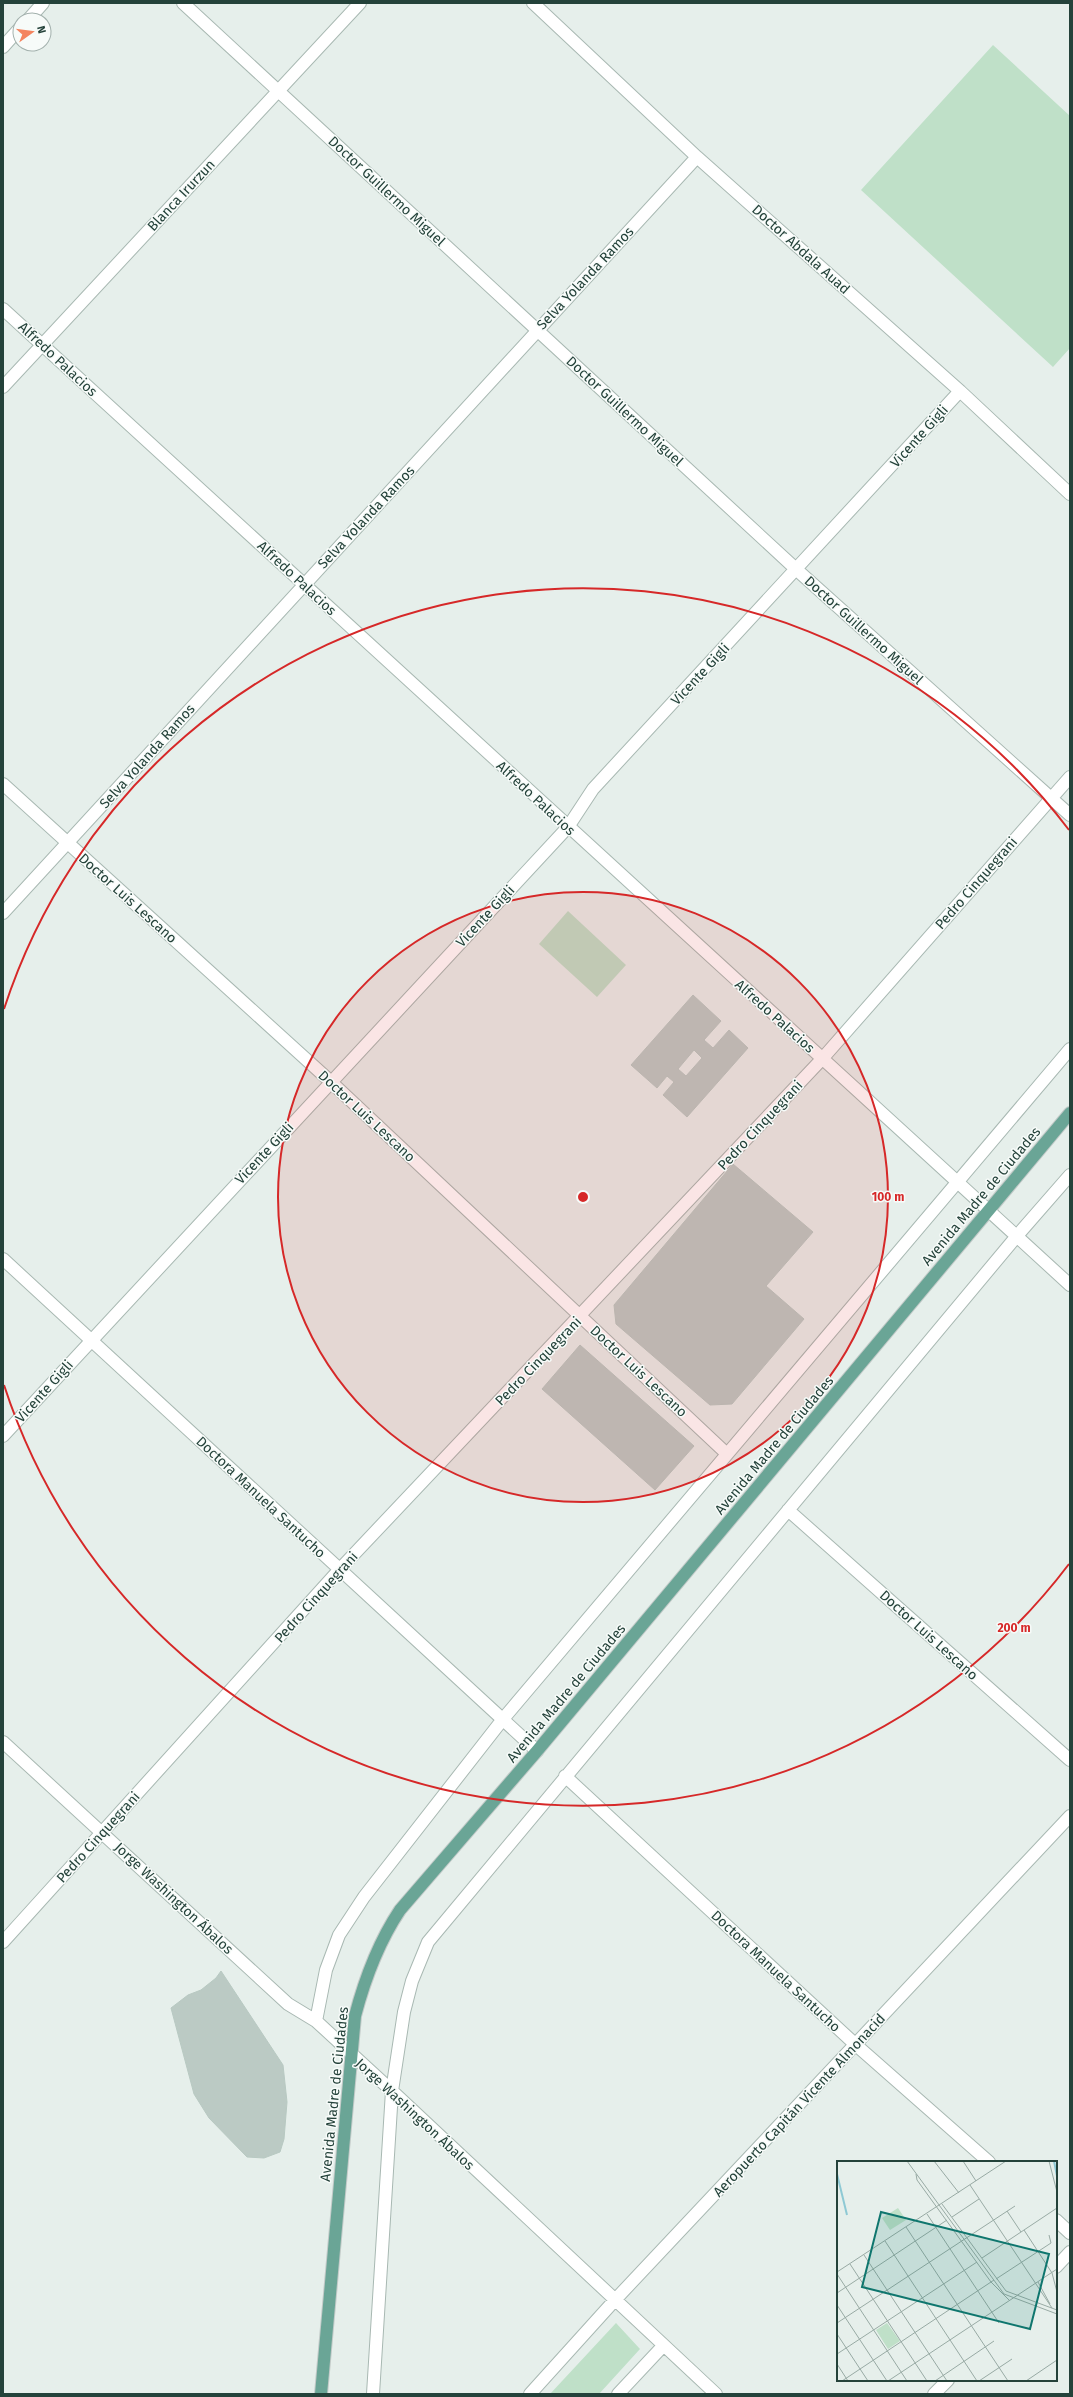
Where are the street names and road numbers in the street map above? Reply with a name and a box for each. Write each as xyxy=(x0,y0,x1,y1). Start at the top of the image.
street label: Doctor Guillermo Miguel xyxy=(325,133,449,250)
street label: Blanca Irurzun xyxy=(144,156,219,235)
street label: Doctor Abdala Auad xyxy=(748,201,853,298)
street label: Selva Yolanda Ramos xyxy=(533,223,638,333)
street label: Alfredo Palacios xyxy=(15,319,101,401)
street label: Doctor Guillermo Miguel xyxy=(563,353,687,470)
street label: Vicente Gigli xyxy=(887,402,952,471)
street label: Selva Yolanda Ramos xyxy=(314,462,419,572)
street label: Alfredo Palacios xyxy=(254,538,340,620)
street label: Doctor Guillermo Miguel xyxy=(801,573,927,688)
street label: Vicente Gigli xyxy=(667,640,733,709)
street label: Selva Yolanda Ramos xyxy=(96,700,199,812)
street label: Alfredo Palacios xyxy=(493,758,579,840)
street label: Pedro Cinquegrani xyxy=(932,834,1021,933)
street label: Doctor Luis Lescano xyxy=(75,850,180,947)
street label: Vicente Gigli xyxy=(452,882,518,951)
street label: Alfredo Palacios xyxy=(731,976,818,1057)
street label: Doctor Luis Lescano xyxy=(315,1067,419,1166)
street label: Pedro Cinquegrani xyxy=(714,1077,806,1174)
street label: Vicente Gigli xyxy=(231,1119,297,1188)
street label: Avenida Madre de Ciudades xyxy=(918,1123,1045,1269)
street label: Pedro Cinquegrani xyxy=(492,1313,585,1409)
street label: Doctor Luis Lescano xyxy=(587,1322,691,1421)
street label: Vicente Gigli xyxy=(12,1357,77,1426)
street label: Avenida Madre de Ciudades xyxy=(711,1372,838,1518)
street label: Doctora Manuela Santucho xyxy=(192,1433,329,1562)
street label: Pedro Cinquegrani xyxy=(271,1548,362,1646)
street label: Doctor Luis Lescano xyxy=(876,1587,981,1684)
street label: Avenida Madre de Ciudades xyxy=(503,1620,630,1766)
street label: Pedro Cinquegrani xyxy=(53,1788,144,1886)
street label: Jorge Washington Ábalos xyxy=(111,1838,238,1958)
street label: Doctora Manuela Santucho xyxy=(707,1907,844,2036)
street label: Avenida Madre de Ciudades xyxy=(317,2005,352,2182)
street label: Aeropuerto Capitán Vicente Almonacid xyxy=(710,2010,889,2201)
street label: Jorge Washington Ábalos xyxy=(352,2054,479,2174)

